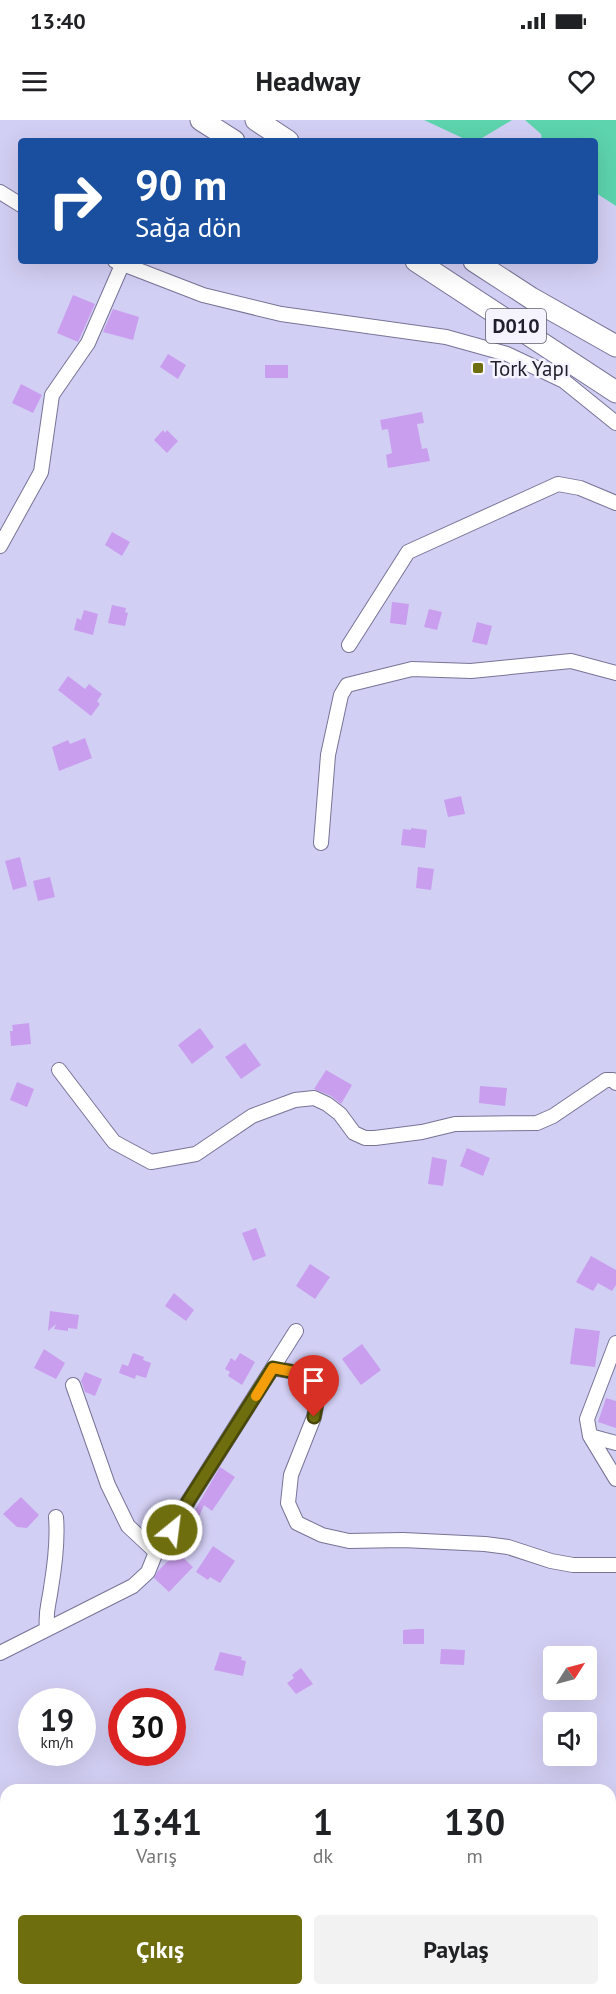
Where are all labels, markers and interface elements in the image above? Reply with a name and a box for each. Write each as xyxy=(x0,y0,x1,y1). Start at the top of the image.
text: 13:40 xyxy=(30,7,86,35)
text: Headway xyxy=(255,64,361,98)
icon: menu xyxy=(18,65,51,98)
icon: heart xyxy=(565,65,598,98)
text: 90 m xyxy=(135,157,227,212)
icon: right xyxy=(36,162,114,240)
text: Sağa dön xyxy=(135,210,242,244)
road number: D010 xyxy=(486,309,546,343)
place label: Tork Yapı xyxy=(490,355,569,382)
marker: Tork Yapı xyxy=(471,361,485,375)
pin xyxy=(288,1355,339,1417)
icon: arrive xyxy=(297,1364,330,1397)
position arrow xyxy=(140,1498,204,1562)
north arrow xyxy=(543,1646,597,1700)
map controls xyxy=(543,1646,597,1766)
speed limit sign: 30 xyxy=(108,1688,186,1766)
text: 19 xyxy=(40,1700,74,1739)
button: sound xyxy=(543,1712,597,1766)
text: km/h xyxy=(41,1733,73,1752)
text: 13:41 xyxy=(111,1798,202,1845)
text: 1 xyxy=(313,1798,333,1845)
text: 130 xyxy=(444,1798,505,1845)
text: Varış xyxy=(136,1843,177,1869)
text: dk xyxy=(313,1843,333,1869)
text: m xyxy=(466,1843,483,1869)
button: Çıkış xyxy=(18,1915,302,1984)
button: Paylaş xyxy=(314,1915,598,1984)

